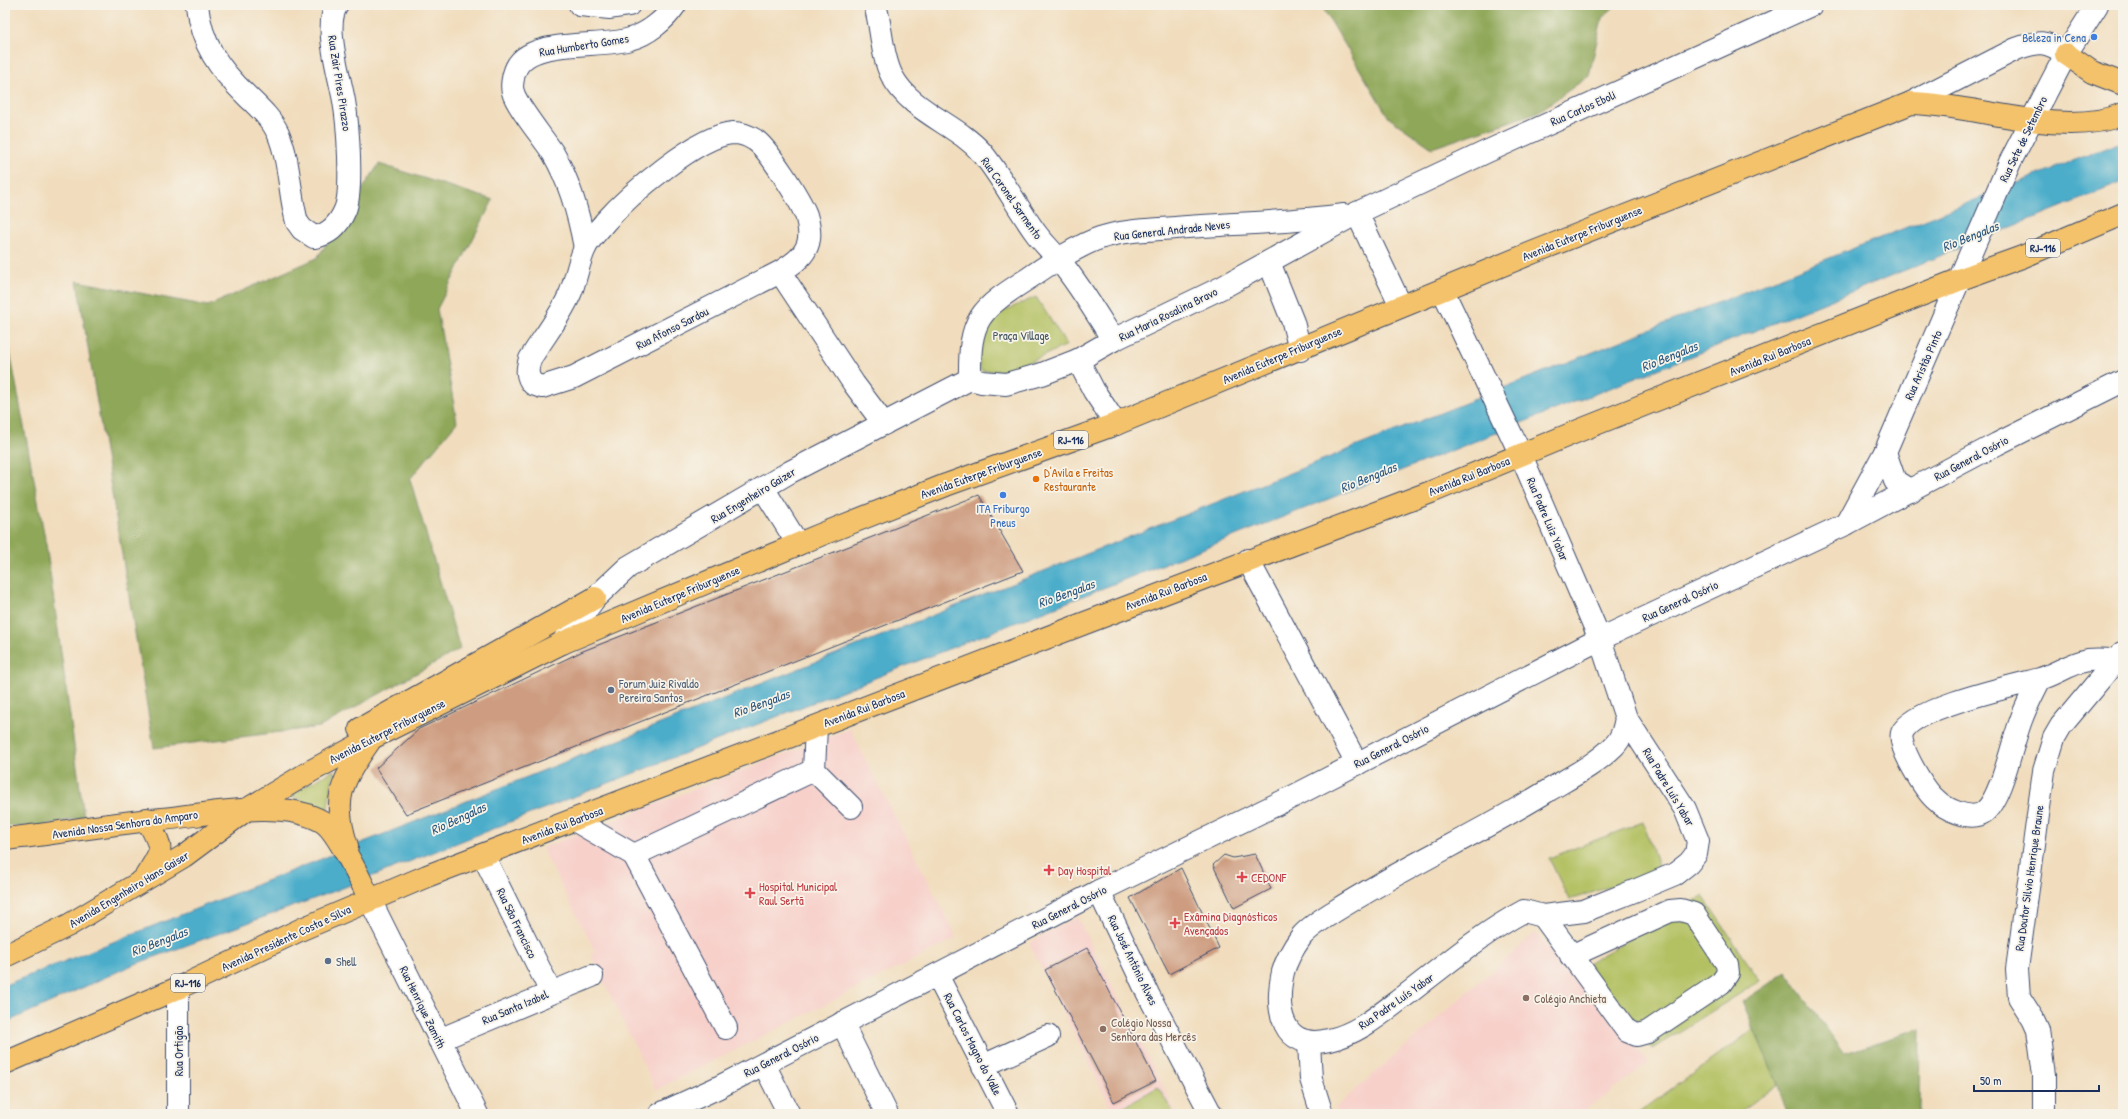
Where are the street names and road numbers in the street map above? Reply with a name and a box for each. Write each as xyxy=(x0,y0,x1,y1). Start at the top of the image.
street label: Rua Humberto Gomes xyxy=(538,29,630,60)
street label: Rua Zair Pires Pirazzo xyxy=(324,34,356,132)
street label: Rua Carlos Eboli xyxy=(1548,86,1618,130)
street label: Rua Sete de Setembro xyxy=(1995,93,2051,185)
street label: Rua Coronel Sarmento xyxy=(977,153,1047,243)
street label: Avenida Euterpe Friburguense xyxy=(1520,201,1645,265)
street label: Rua General Andrade Neves xyxy=(1113,215,1231,245)
road number: RJ-116 xyxy=(2026,239,2060,257)
street label: Rua Maria Rosalina Bravo xyxy=(1116,283,1220,345)
street label: Rua Afonso Sardou xyxy=(633,302,711,354)
street label: Avenida Euterpe Friburguense xyxy=(1220,322,1344,388)
street label: Rua Aristão Pinto xyxy=(1900,327,1946,403)
street label: Avenida Rui Barbosa xyxy=(1727,332,1813,380)
road number: RJ-116 xyxy=(1054,431,1088,449)
street label: Rua General Osório xyxy=(1931,431,2011,485)
street label: Avenida Euterpe Friburguense xyxy=(918,443,1044,503)
street label: Avenida Rui Barbosa xyxy=(1426,452,1512,500)
street label: Rua Engenheiro Gaizer xyxy=(707,463,799,527)
street label: Rua Padre Luiz Yabar xyxy=(1523,475,1573,564)
street label: Avenida Euterpe Friburguense xyxy=(618,561,742,627)
street label: Avenida Rui Barbosa xyxy=(1123,568,1209,614)
street label: Rua General Osório xyxy=(1639,576,1721,626)
street label: Avenida Rui Barbosa xyxy=(821,685,907,731)
street label: Avenida Euterpe Friburguense xyxy=(326,694,448,768)
street label: Rua General Osório xyxy=(1351,720,1432,772)
street label: Rua Padre Luís Yabar xyxy=(1639,745,1699,830)
street label: Avenida Rui Barbosa xyxy=(519,802,605,848)
street label: Rua Doutor Silvio Henrique Braune xyxy=(2010,804,2048,952)
street label: Avenida Nossa Senhora do Amparo xyxy=(51,805,199,843)
street label: Avenida Engenheiro Hans Gaiser xyxy=(66,846,192,932)
street label: Rua General Osório xyxy=(1029,881,1110,933)
street label: Rua São Francisco xyxy=(493,885,541,961)
street label: Avenida Presidente Costa e Silva xyxy=(219,900,354,975)
street label: Rua José Antônio Alves xyxy=(1104,912,1162,1008)
street label: Rua Henrique Zamith xyxy=(396,963,450,1051)
street label: Rua Padre Luís Yabar xyxy=(1355,968,1437,1033)
road number: RJ-116 xyxy=(171,974,205,992)
street label: Rua Santa Izabel xyxy=(479,985,552,1029)
street label: Rua Carlos Magno do Valle xyxy=(940,990,1006,1098)
street label: Rua Ortigão xyxy=(170,1025,187,1076)
street label: Rua General Osório xyxy=(741,1029,822,1081)

